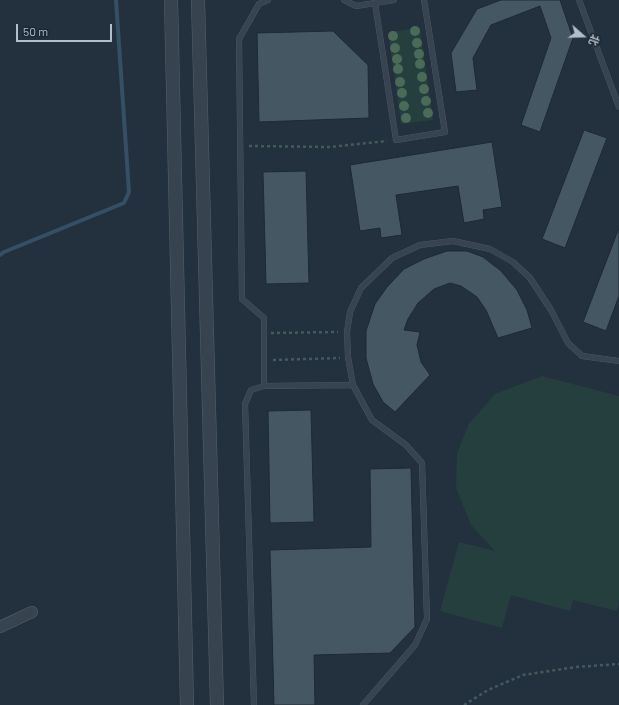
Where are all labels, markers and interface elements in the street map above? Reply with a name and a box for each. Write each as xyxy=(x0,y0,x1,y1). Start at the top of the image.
scale bar xyxy=(18,16,114,42)
north arrow xyxy=(563,16,603,56)
text: 50 m xyxy=(23,24,48,38)
text: 北 xyxy=(587,33,603,48)

